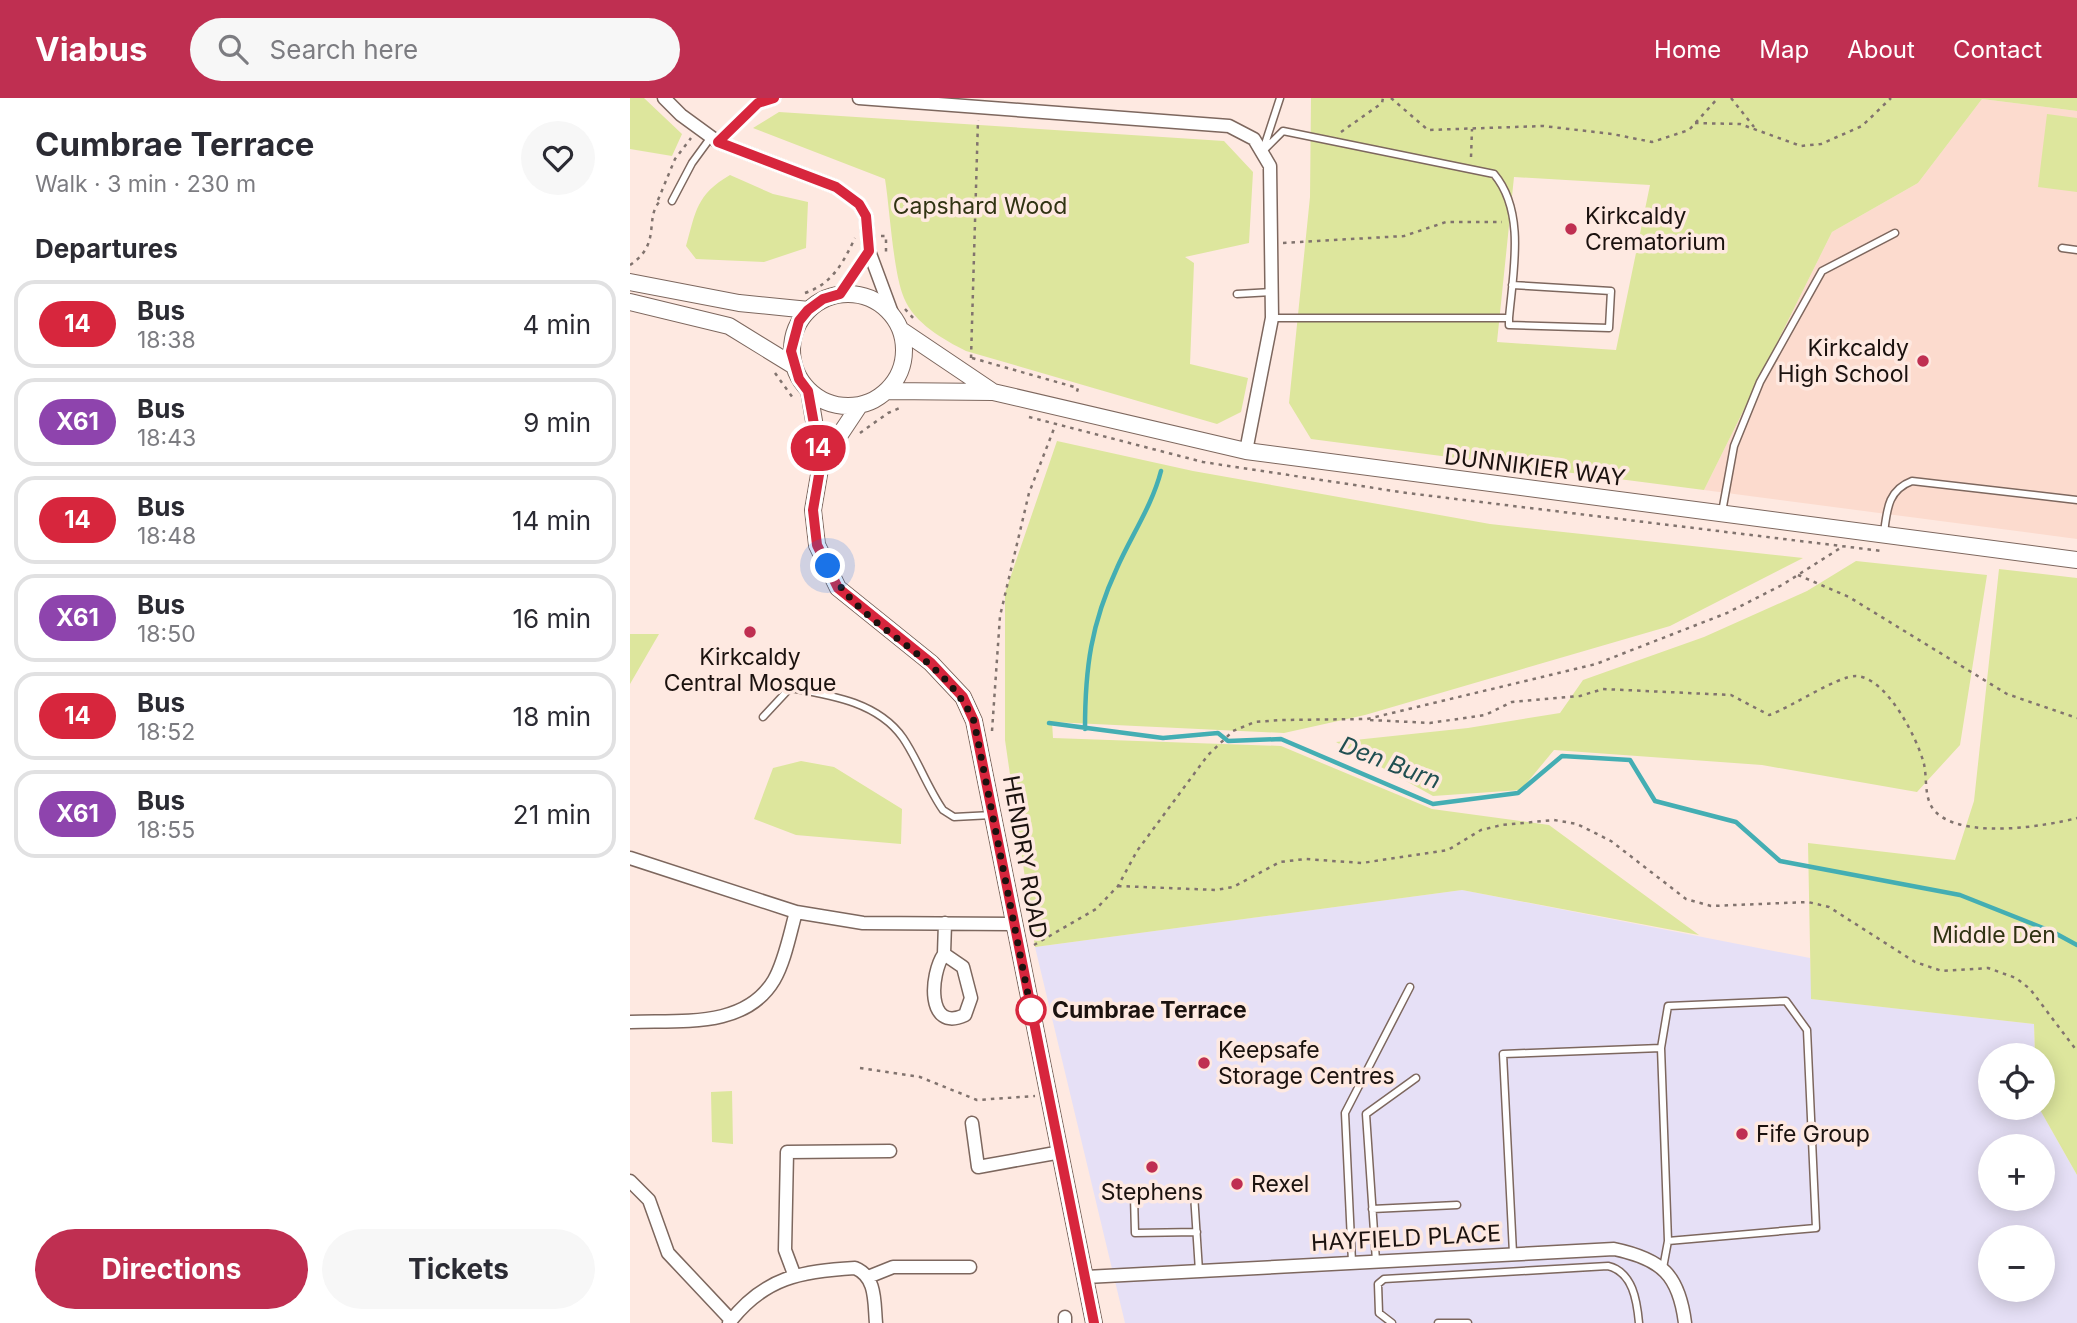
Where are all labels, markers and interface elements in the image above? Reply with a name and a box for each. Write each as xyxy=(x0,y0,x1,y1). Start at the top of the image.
search box xyxy=(190,18,680,81)
text: Viabus xyxy=(35,29,148,69)
icon: search xyxy=(214,30,252,68)
text: Search here xyxy=(270,34,418,65)
text: Home xyxy=(1654,35,1721,64)
text: Map xyxy=(1759,35,1809,64)
text: About xyxy=(1847,35,1915,64)
text: Contact xyxy=(1953,35,2042,64)
button: heart xyxy=(521,121,595,195)
text: Cumbrae Terrace xyxy=(35,124,315,164)
text: Walk · 3 min · 230 m xyxy=(35,170,256,198)
park label: Capshard Wood xyxy=(893,192,1067,220)
place label: Kirkcaldy Crematorium xyxy=(1585,202,1726,256)
marker: Kirkcaldy Crematorium xyxy=(1563,221,1579,237)
text: Departures xyxy=(35,233,178,264)
text: Bus xyxy=(137,295,185,326)
text: 14 xyxy=(64,309,91,338)
text: 4 min xyxy=(522,309,591,340)
text: 18:38 xyxy=(137,326,196,354)
place label: Kirkcaldy High School xyxy=(1778,334,1909,388)
marker: Kirkcaldy High School xyxy=(1915,353,1931,369)
text: Bus xyxy=(137,393,185,424)
text: X61 xyxy=(56,407,99,436)
text: 9 min xyxy=(523,407,591,438)
text: 18:43 xyxy=(137,424,196,452)
line badge: 14 xyxy=(786,425,850,471)
text: 14 xyxy=(805,433,831,462)
street label: DUNNIKIER WAY xyxy=(1443,442,1628,492)
text: Bus xyxy=(137,491,185,522)
text: 14 xyxy=(64,505,91,534)
text: 14 min xyxy=(512,505,591,536)
text: 18:48 xyxy=(137,522,196,550)
your location xyxy=(810,548,845,583)
text: Bus xyxy=(137,589,185,620)
text: X61 xyxy=(56,603,99,632)
text: 16 min xyxy=(513,603,591,634)
text: 18:50 xyxy=(137,620,196,648)
marker: Kirkcaldy Central Mosque xyxy=(742,624,758,640)
place label: Kirkcaldy Central Mosque xyxy=(664,643,836,697)
text: Bus xyxy=(137,687,185,718)
text: 14 xyxy=(64,701,91,730)
text: 18 min xyxy=(513,701,591,732)
text: 18:52 xyxy=(137,718,195,746)
water label: Den Burn xyxy=(1336,730,1445,795)
street label: HENDRY ROAD xyxy=(997,773,1053,941)
text: Bus xyxy=(137,785,185,816)
text: X61 xyxy=(56,799,99,828)
text: 21 min xyxy=(513,799,591,830)
text: 18:55 xyxy=(137,816,195,844)
park label: Middle Den xyxy=(1932,921,2056,949)
marker: Cumbrae Terrace xyxy=(1016,995,1046,1025)
place label: Cumbrae Terrace xyxy=(1052,996,1247,1024)
place label: Keepsafe Storage Centres xyxy=(1218,1036,1395,1090)
map controls xyxy=(1978,1043,2055,1302)
button: locate xyxy=(1978,1043,2055,1120)
marker: Keepsafe Storage Centres xyxy=(1196,1055,1212,1071)
place label: Fife Group xyxy=(1756,1120,1870,1148)
marker: Fife Group xyxy=(1734,1126,1750,1142)
button: + xyxy=(1978,1134,2055,1211)
marker: Stephens xyxy=(1144,1159,1160,1175)
place label: Rexel xyxy=(1251,1170,1309,1198)
marker: Rexel xyxy=(1229,1176,1245,1192)
place label: Stephens xyxy=(1101,1178,1203,1206)
street label: HAYFIELD PLACE xyxy=(1310,1219,1502,1257)
button: − xyxy=(1978,1225,2055,1302)
button: Directions xyxy=(35,1229,308,1309)
button: Tickets xyxy=(322,1229,595,1309)

